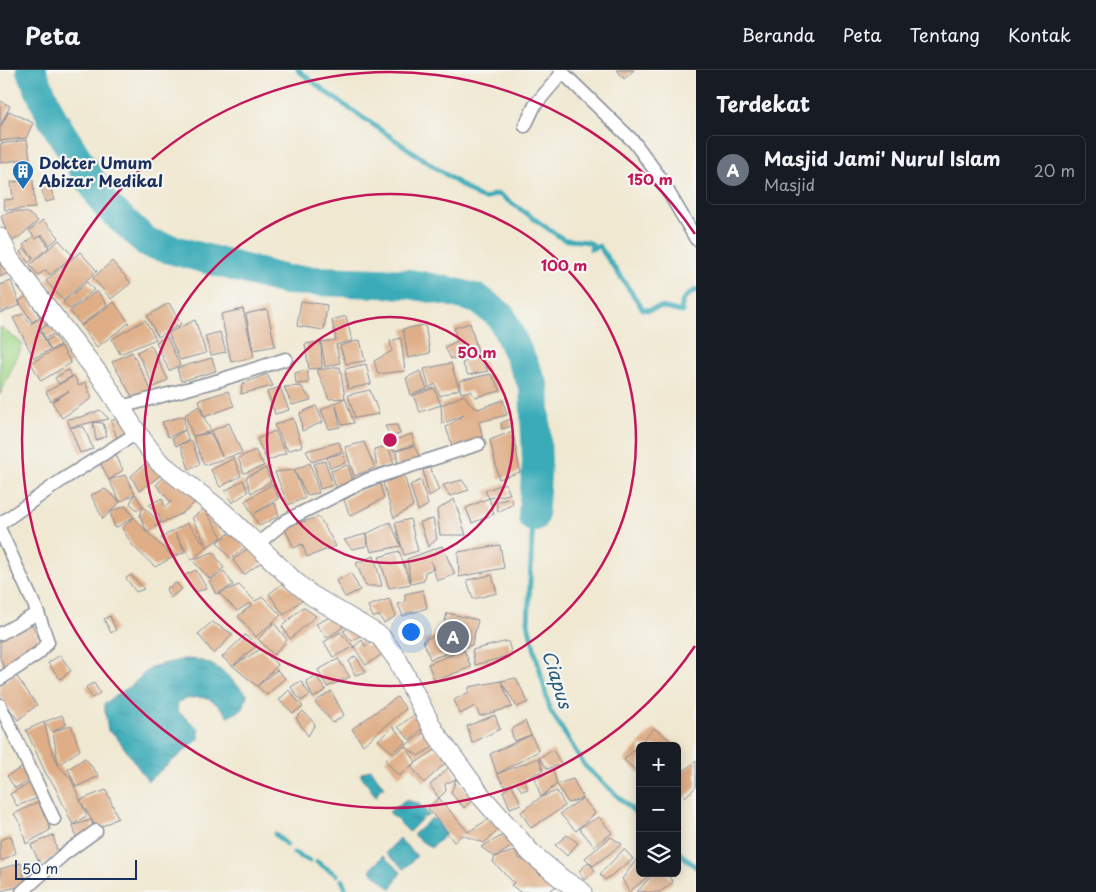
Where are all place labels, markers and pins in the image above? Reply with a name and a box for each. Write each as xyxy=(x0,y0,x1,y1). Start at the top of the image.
place label: Dokter Umum Abizar Medikal xyxy=(38,150,163,192)
building icon: Dokter Umum Abizar Medikal xyxy=(11,159,35,190)
centre of rings xyxy=(381,431,399,449)
pin: A xyxy=(437,618,469,656)

